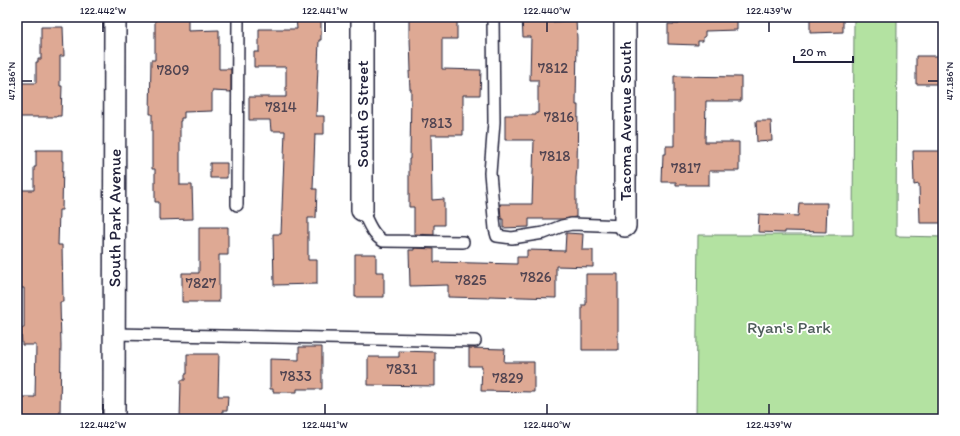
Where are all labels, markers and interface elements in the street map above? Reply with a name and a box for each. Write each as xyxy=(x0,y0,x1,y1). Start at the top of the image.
text: 122.442°W xyxy=(80,4,127,17)
text: 122.441°W xyxy=(302,4,348,17)
text: 122.440°W xyxy=(523,4,571,17)
text: 122.439°W xyxy=(746,4,792,17)
scale bar xyxy=(794,38,853,64)
street label: Tacoma Avenue South xyxy=(615,41,635,201)
text: 20 m xyxy=(800,45,827,59)
house number: 7812 xyxy=(538,59,568,77)
street label: South G Street xyxy=(352,60,372,168)
text: 47.186°N xyxy=(5,61,18,100)
house number: 7809 xyxy=(157,61,190,79)
text: 47.186°N xyxy=(943,61,956,100)
house number: 7814 xyxy=(265,98,297,116)
house number: 7816 xyxy=(544,108,574,126)
house number: 7813 xyxy=(422,114,452,132)
house number: 7818 xyxy=(540,147,570,165)
street label: South Park Avenue xyxy=(104,149,125,287)
house number: 7817 xyxy=(671,159,702,177)
house number: 7826 xyxy=(520,268,552,286)
house number: 7825 xyxy=(455,271,487,289)
house number: 7827 xyxy=(186,274,217,292)
park label: Ryan's Park xyxy=(747,317,831,337)
house number: 7831 xyxy=(387,360,417,378)
house number: 7833 xyxy=(280,367,312,385)
house number: 7829 xyxy=(492,369,524,387)
text: 122.442°W xyxy=(80,418,127,431)
text: 122.441°W xyxy=(302,418,348,431)
text: 122.440°W xyxy=(523,418,571,431)
text: 122.439°W xyxy=(746,418,792,431)

